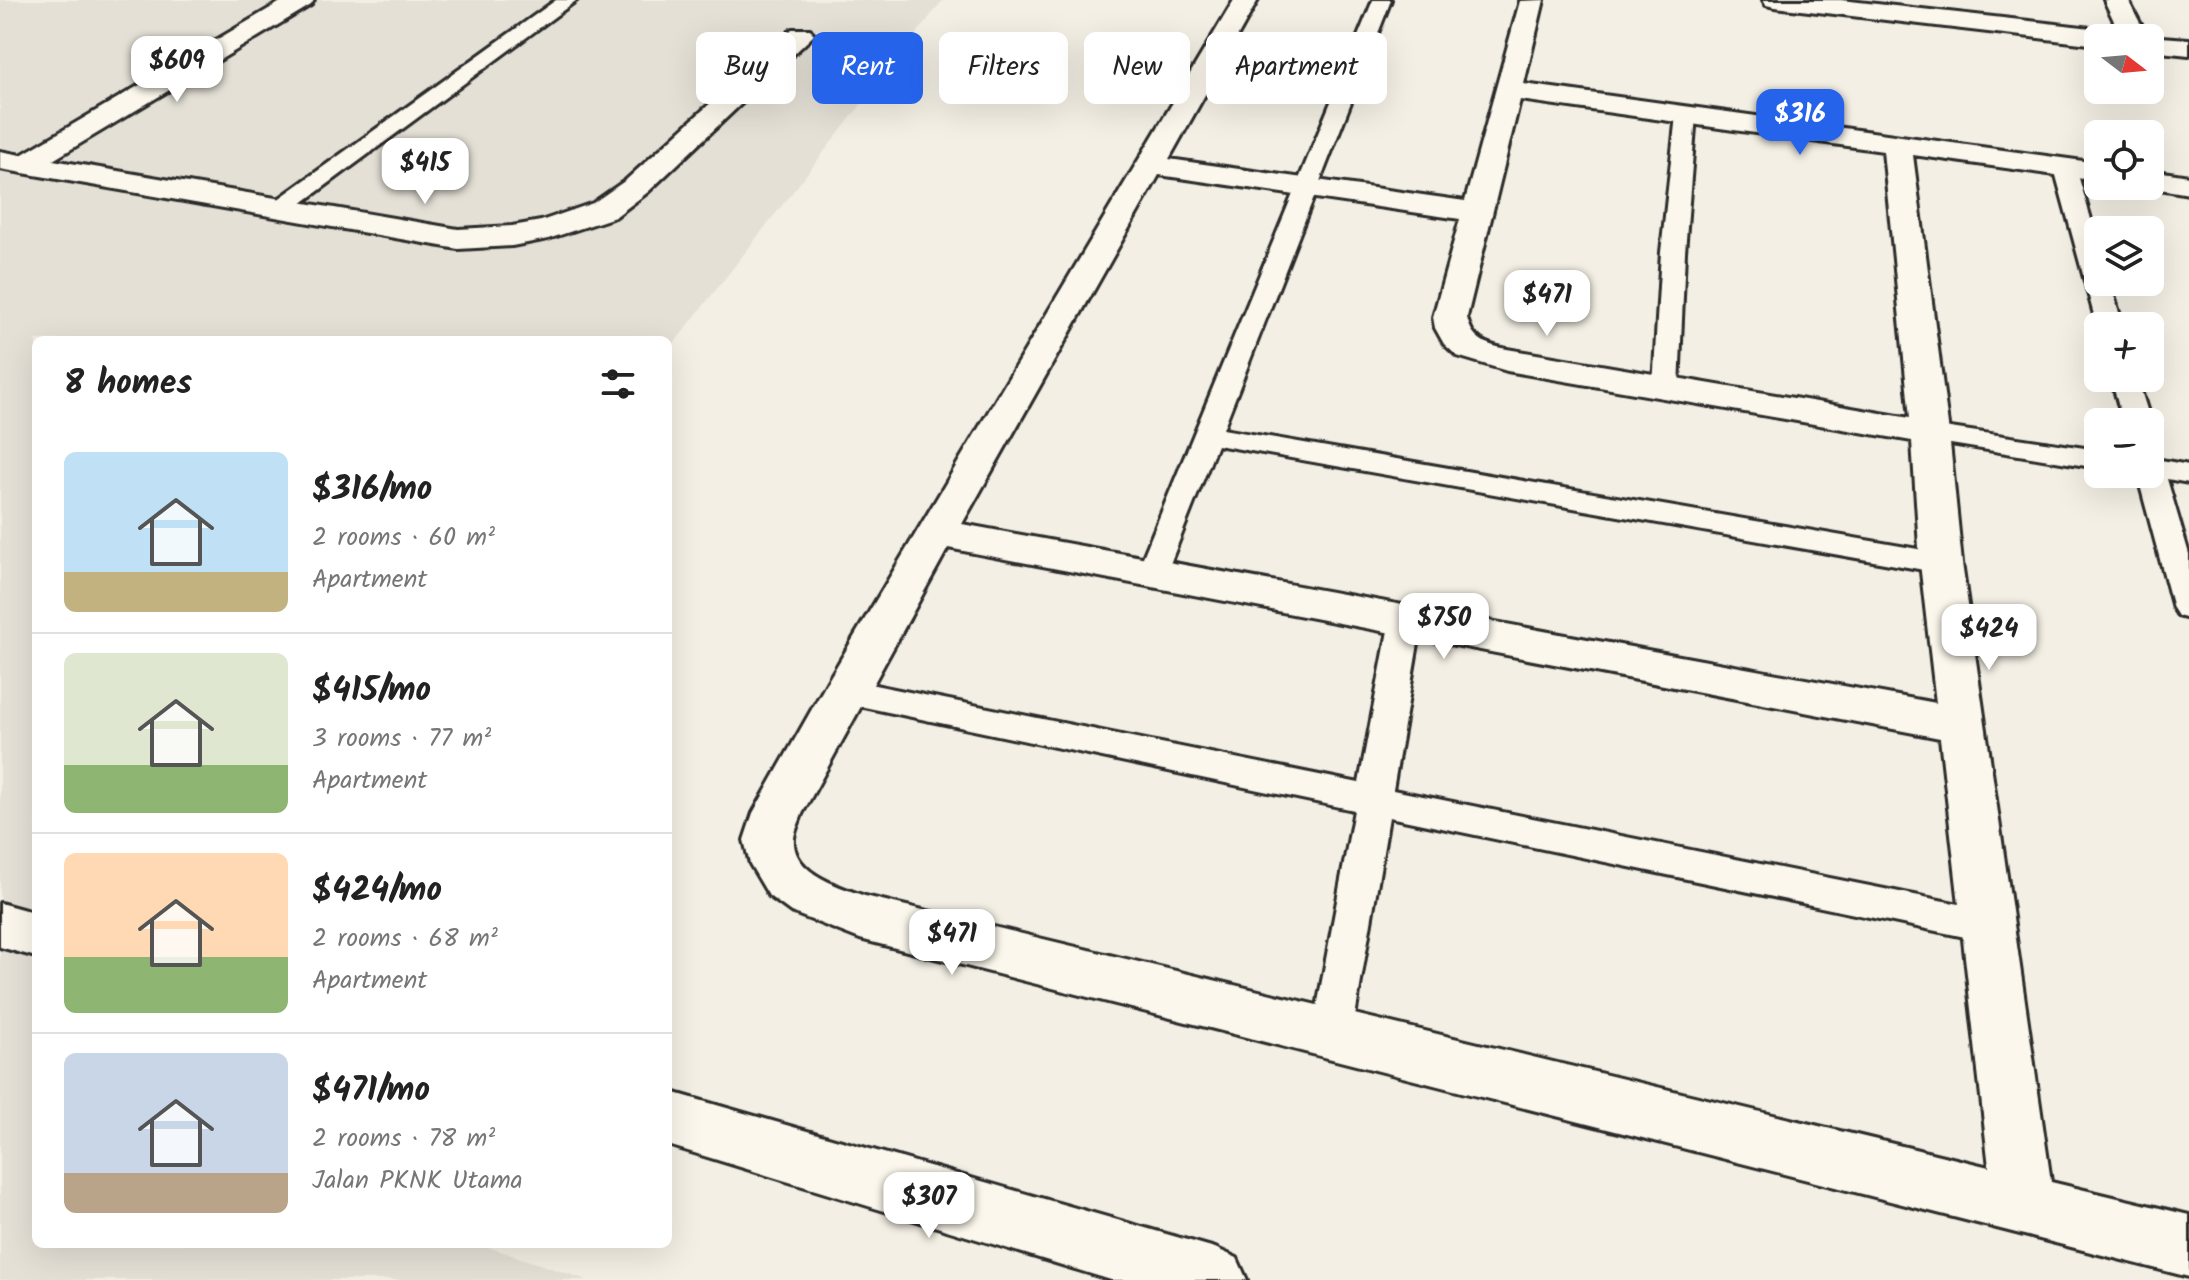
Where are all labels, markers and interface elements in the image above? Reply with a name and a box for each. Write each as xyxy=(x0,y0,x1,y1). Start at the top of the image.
north arrow xyxy=(2084,24,2164,104)
map controls xyxy=(2084,24,2164,488)
chip: Buy xyxy=(696,32,796,104)
chip: Rent xyxy=(812,32,923,104)
chip: Filters xyxy=(939,32,1068,104)
chip: New xyxy=(1084,32,1190,104)
chip: Apartment xyxy=(1206,32,1387,104)
pin: $609 xyxy=(130,36,224,104)
text: $609 xyxy=(149,41,205,83)
pin: $316 xyxy=(1753,89,1847,157)
text: $316 xyxy=(1774,94,1826,136)
button: locate xyxy=(2084,120,2164,200)
pin: $415 xyxy=(378,138,472,206)
text: $415 xyxy=(400,143,450,185)
button: layers xyxy=(2084,216,2164,296)
pin: $471 xyxy=(1500,270,1594,338)
text: $471 xyxy=(1522,275,1572,317)
button: + xyxy=(2084,312,2164,392)
text: 8 homes xyxy=(64,357,192,411)
icon: filters xyxy=(596,362,640,406)
button: − xyxy=(2084,408,2164,488)
text: $316/mo xyxy=(312,463,432,517)
icon: home xyxy=(128,484,224,580)
text: 2 rooms · 60 m² xyxy=(312,517,495,559)
text: Apartment xyxy=(312,559,427,601)
pin: $750 xyxy=(1397,593,1491,661)
text: $750 xyxy=(1417,598,1471,640)
pin: $424 xyxy=(1942,604,2036,672)
text: $424 xyxy=(1960,609,2018,651)
text: $415/mo xyxy=(312,664,431,718)
icon: home xyxy=(128,685,224,781)
text: 3 rooms · 77 m² xyxy=(312,718,491,760)
text: Apartment xyxy=(312,760,427,802)
text: $424/mo xyxy=(312,864,442,918)
icon: home xyxy=(128,885,224,981)
pin: $471 xyxy=(905,909,999,977)
text: $471 xyxy=(927,914,977,956)
text: 2 rooms · 68 m² xyxy=(312,918,498,960)
text: Apartment xyxy=(312,960,427,1002)
text: $471/mo xyxy=(312,1064,430,1118)
icon: home xyxy=(128,1085,224,1181)
text: 2 rooms · 78 m² xyxy=(312,1118,495,1160)
text: Jalan PKNK Utama xyxy=(312,1160,523,1202)
pin: $307 xyxy=(882,1172,976,1240)
text: $307 xyxy=(901,1177,957,1219)

